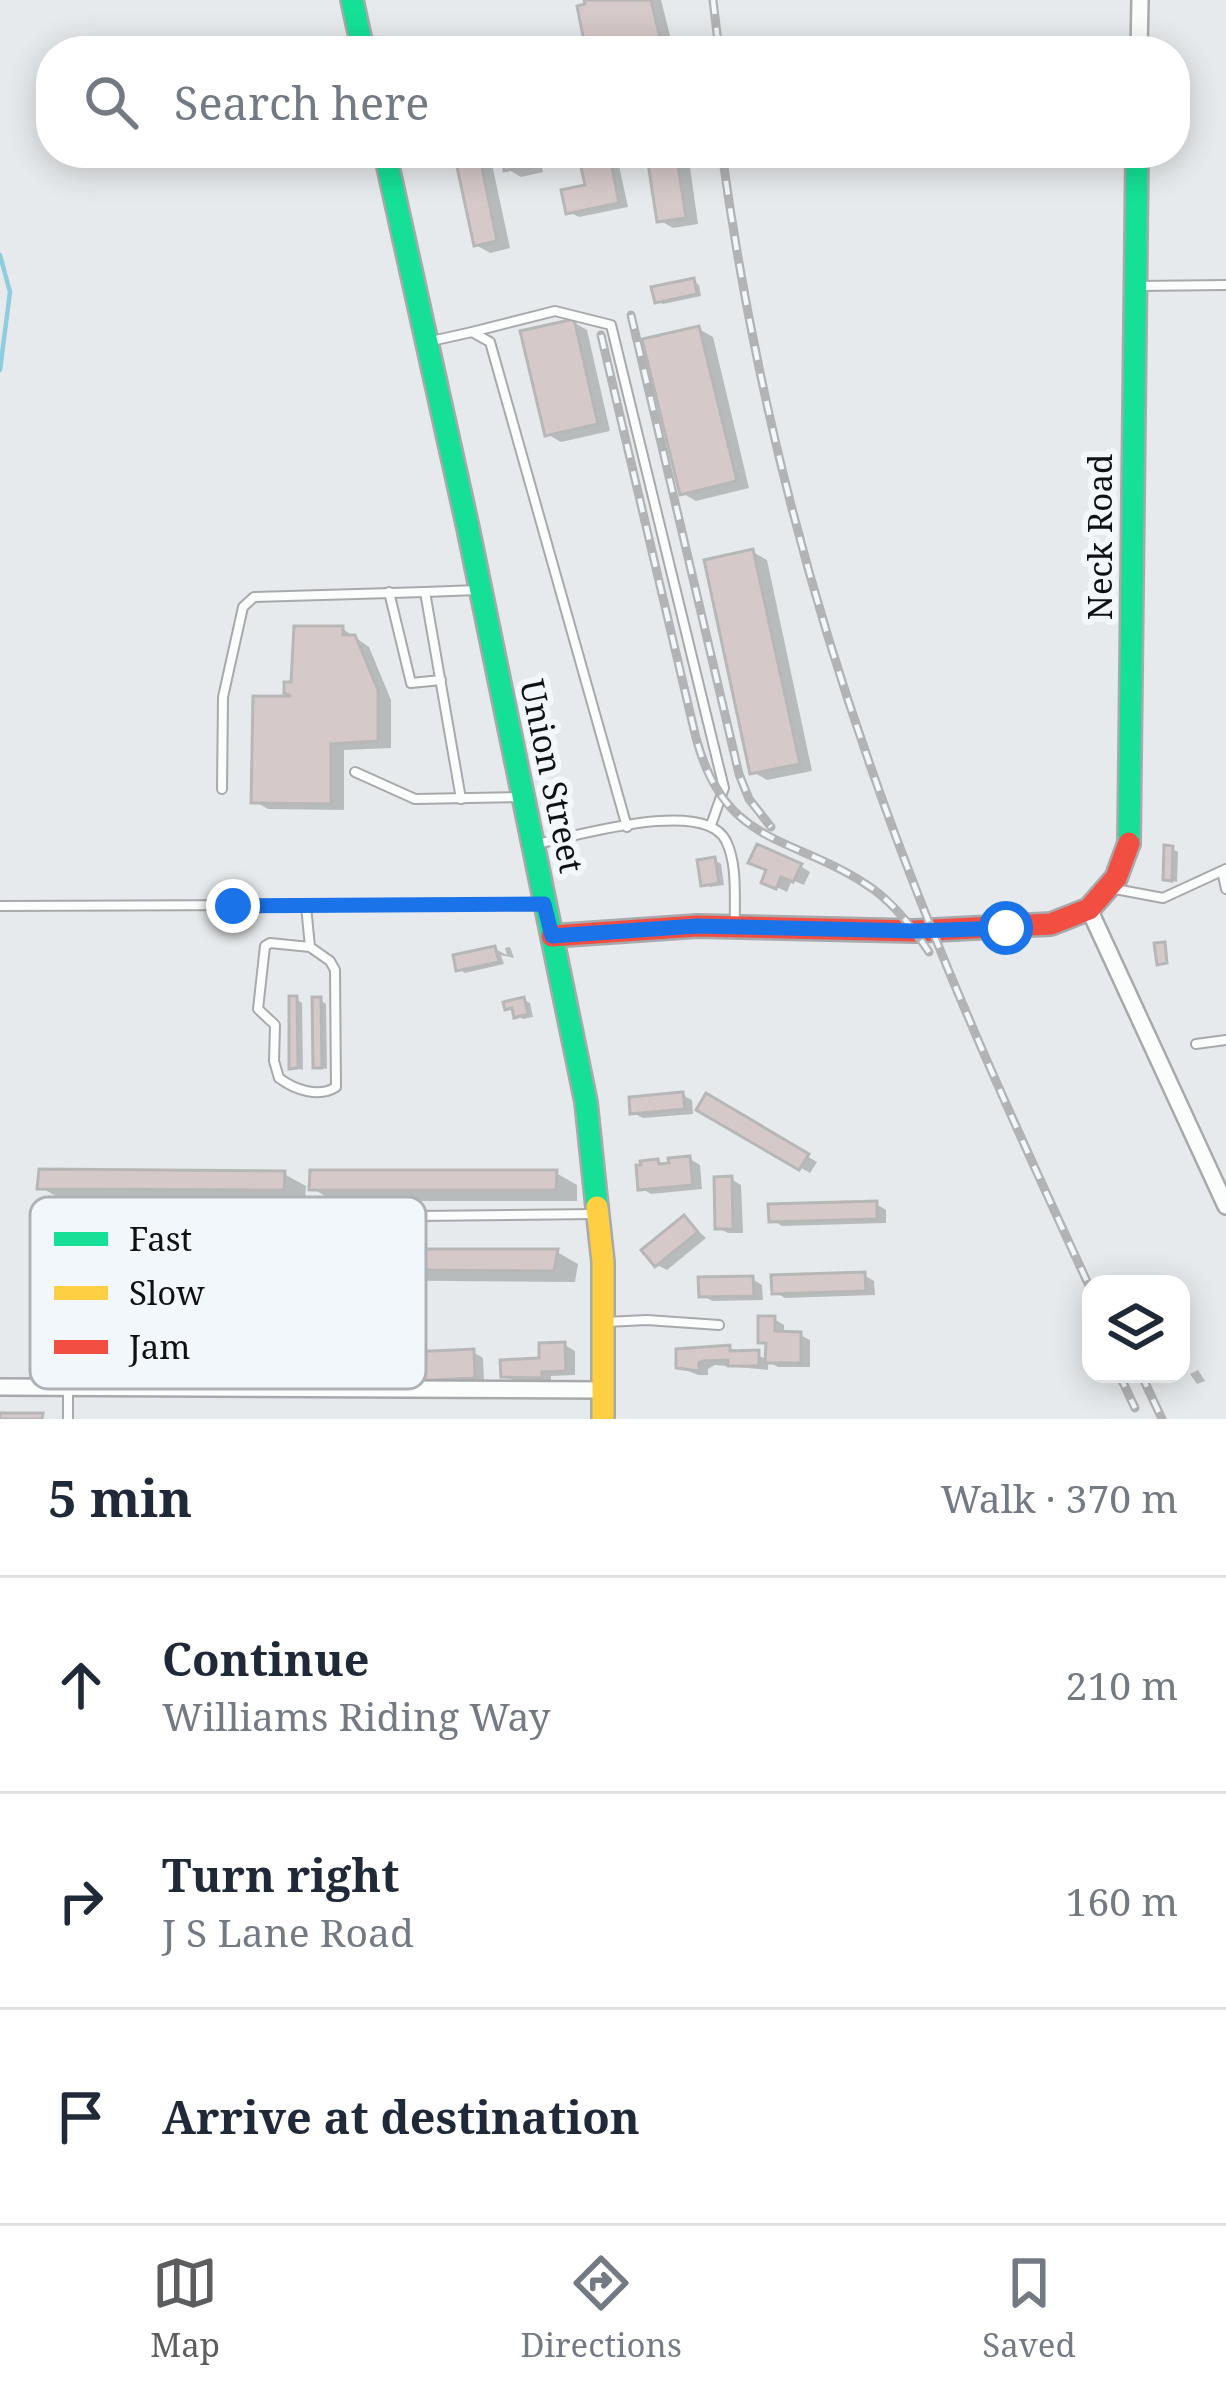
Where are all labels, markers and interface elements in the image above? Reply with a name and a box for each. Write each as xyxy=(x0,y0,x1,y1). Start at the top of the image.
search box xyxy=(36,36,1190,168)
icon: search xyxy=(78,69,144,135)
text: Search here xyxy=(174,72,429,133)
street label: Neck Road xyxy=(1077,454,1122,620)
street label: Union Street xyxy=(510,675,595,877)
route end xyxy=(206,879,260,933)
route start xyxy=(979,901,1033,955)
legend xyxy=(30,1197,426,1389)
text: Fast xyxy=(129,1216,192,1261)
text: Slow xyxy=(129,1270,205,1315)
map controls xyxy=(1082,1275,1190,1383)
button: layers xyxy=(1082,1275,1190,1383)
text: Jam xyxy=(128,1324,191,1369)
text: 5 min xyxy=(48,1462,192,1532)
text: Walk · 370 m xyxy=(941,1471,1178,1524)
text: Continue xyxy=(162,1628,370,1689)
icon: ahead xyxy=(48,1652,114,1718)
text: 210 m xyxy=(1066,1658,1178,1711)
text: Williams Riding Way xyxy=(162,1689,551,1742)
text: Turn right xyxy=(162,1844,399,1905)
icon: right xyxy=(48,1868,114,1934)
text: 160 m xyxy=(1066,1874,1178,1927)
text: J S Lane Road xyxy=(162,1905,414,1958)
icon: arrive xyxy=(48,2084,114,2150)
text: Arrive at destination xyxy=(162,2086,640,2147)
tab: Map xyxy=(150,2250,220,2367)
tab: Directions xyxy=(520,2250,682,2367)
tab: Saved xyxy=(982,2250,1076,2367)

